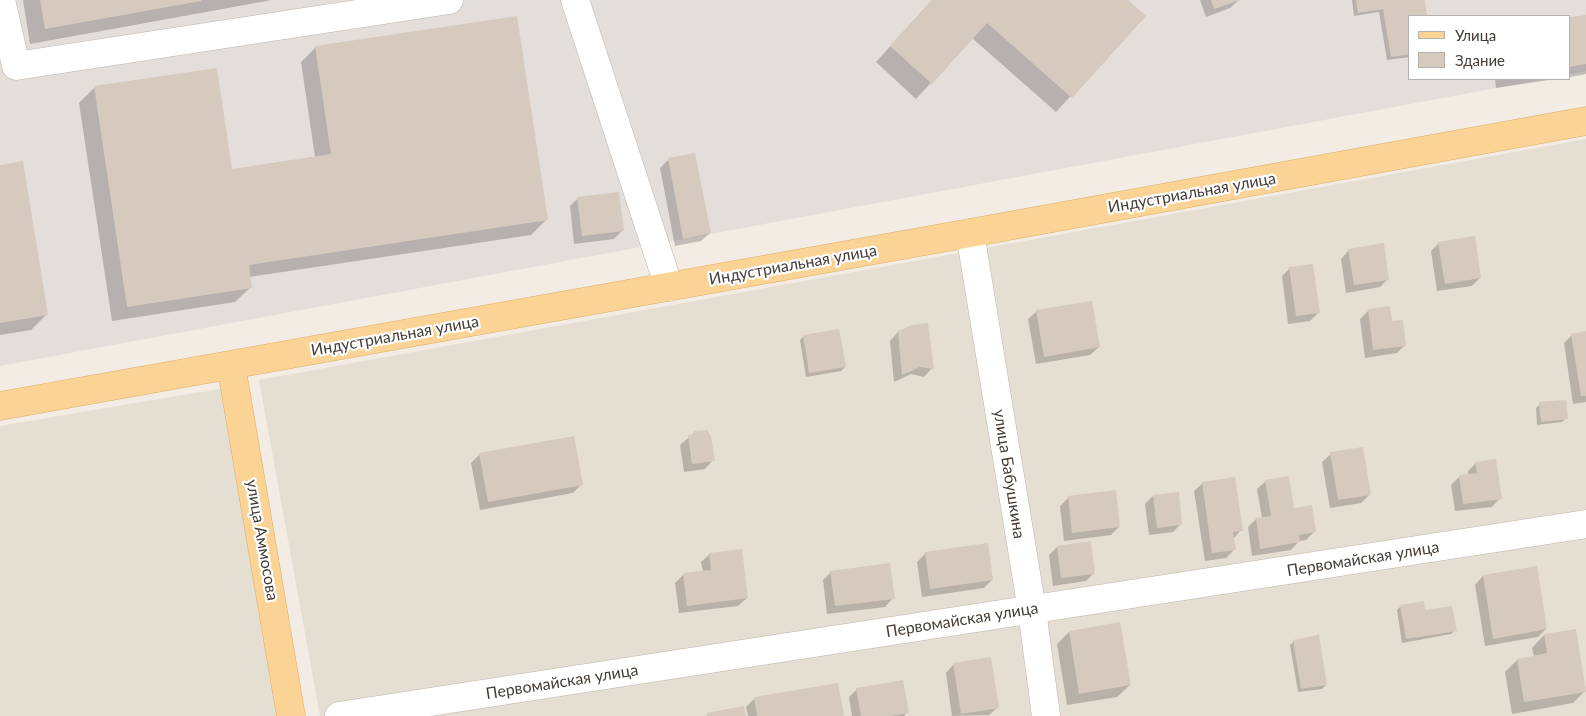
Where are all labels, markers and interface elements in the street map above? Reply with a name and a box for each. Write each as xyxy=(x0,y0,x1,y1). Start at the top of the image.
legend xyxy=(1408,15,1571,80)
text: Улица xyxy=(1455,26,1496,44)
text: Здание xyxy=(1455,51,1505,69)
street label: Индустриальная улица xyxy=(1107,169,1277,217)
street label: Индустриальная улица xyxy=(708,241,878,289)
street label: Индустриальная улица xyxy=(310,312,480,360)
street label: улица Бабушкина xyxy=(989,408,1029,540)
street label: улица Аммосова xyxy=(242,478,282,602)
street label: Первомайская улица xyxy=(1285,537,1441,581)
street label: Первомайская улица xyxy=(884,598,1040,642)
street label: Первомайская улица xyxy=(484,660,640,704)

